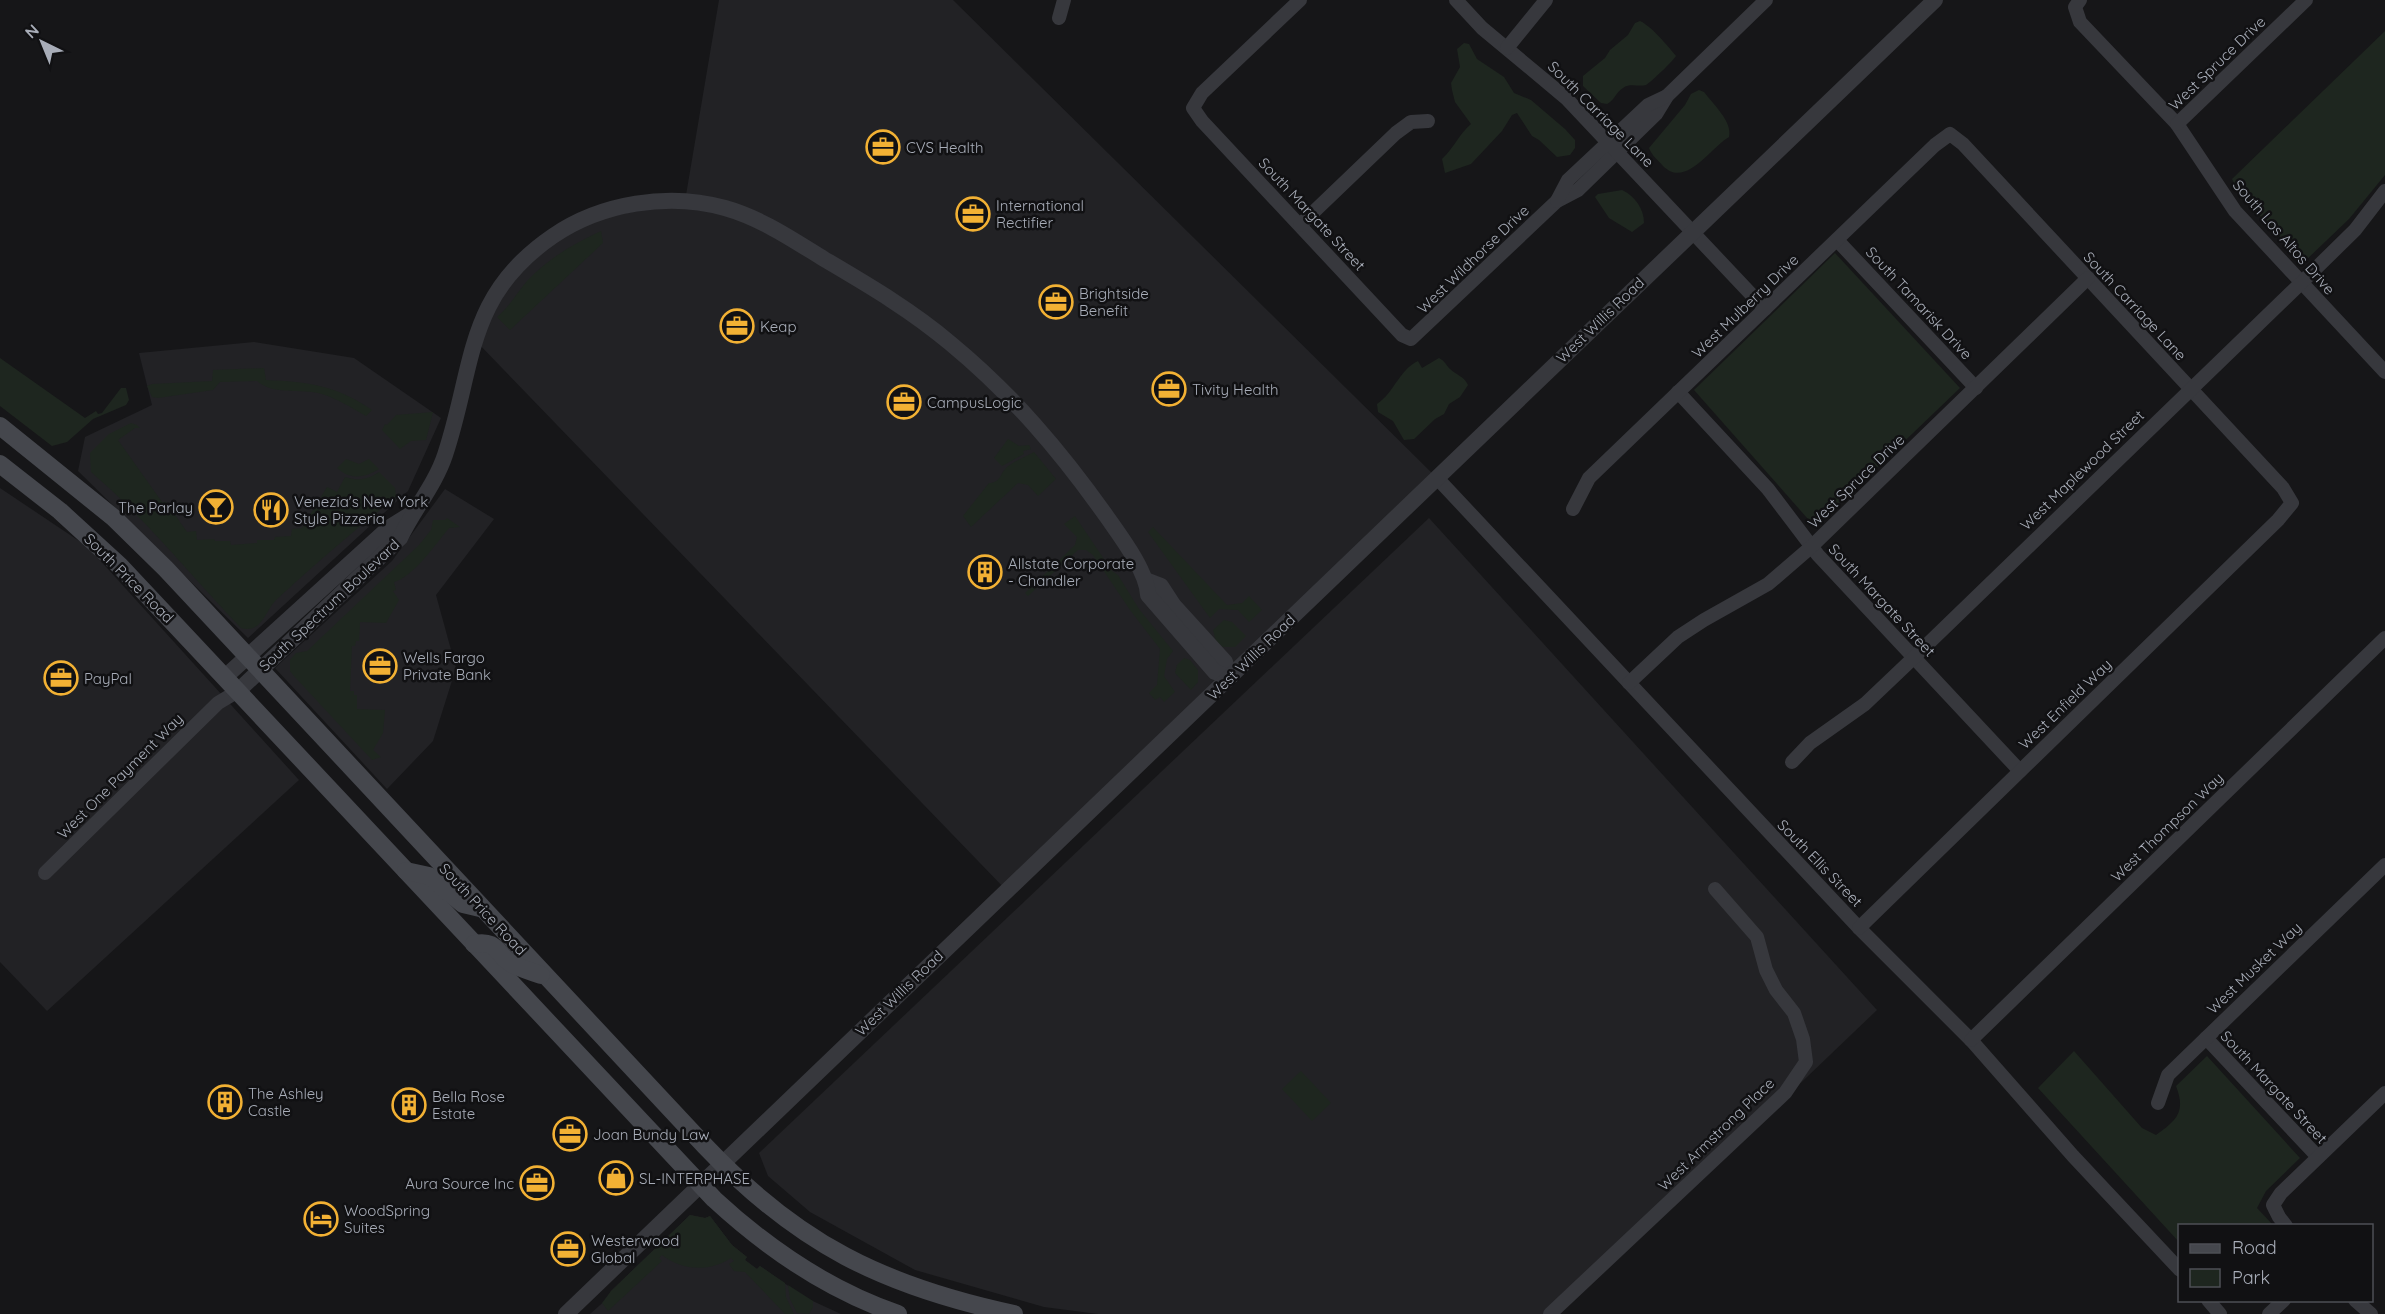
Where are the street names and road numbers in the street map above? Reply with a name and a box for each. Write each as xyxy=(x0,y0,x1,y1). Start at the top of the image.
street label: West Spruce Drive xyxy=(2165,12,2269,114)
street label: South Carriage Lane xyxy=(1544,57,1658,171)
street label: South Margate Street xyxy=(1255,153,1369,275)
street label: South Los Altos Drive xyxy=(2229,176,2339,298)
street label: West Wildhorse Drive xyxy=(1413,201,1533,317)
street label: South Tamarisk Drive xyxy=(1862,243,1976,363)
street label: South Carriage Lane xyxy=(2080,247,2190,365)
street label: West Mulberry Drive xyxy=(1688,250,1802,362)
street label: West Willis Road xyxy=(1552,273,1648,367)
street label: West Maplewood Street xyxy=(2016,406,2148,534)
street label: West Spruce Drive xyxy=(1804,430,1908,532)
street label: South Price Road xyxy=(80,529,178,627)
street label: South Spectrum Boulevard xyxy=(255,535,403,675)
street label: South Margate Street xyxy=(1825,539,1939,661)
street label: West Willis Road xyxy=(1203,610,1299,704)
street label: West Enfield Way xyxy=(2015,655,2115,753)
street label: West One Payment Way xyxy=(53,709,187,843)
street label: West Thompson Way xyxy=(2107,768,2227,886)
street label: South Ellis Street xyxy=(1773,815,1867,911)
street label: South Price Road xyxy=(435,859,531,959)
street label: West Musket Way xyxy=(2203,918,2305,1018)
street label: West Willis Road xyxy=(851,946,947,1040)
street label: South Margate Street xyxy=(2217,1026,2331,1148)
street label: West Armstrong Place xyxy=(1654,1073,1778,1195)

